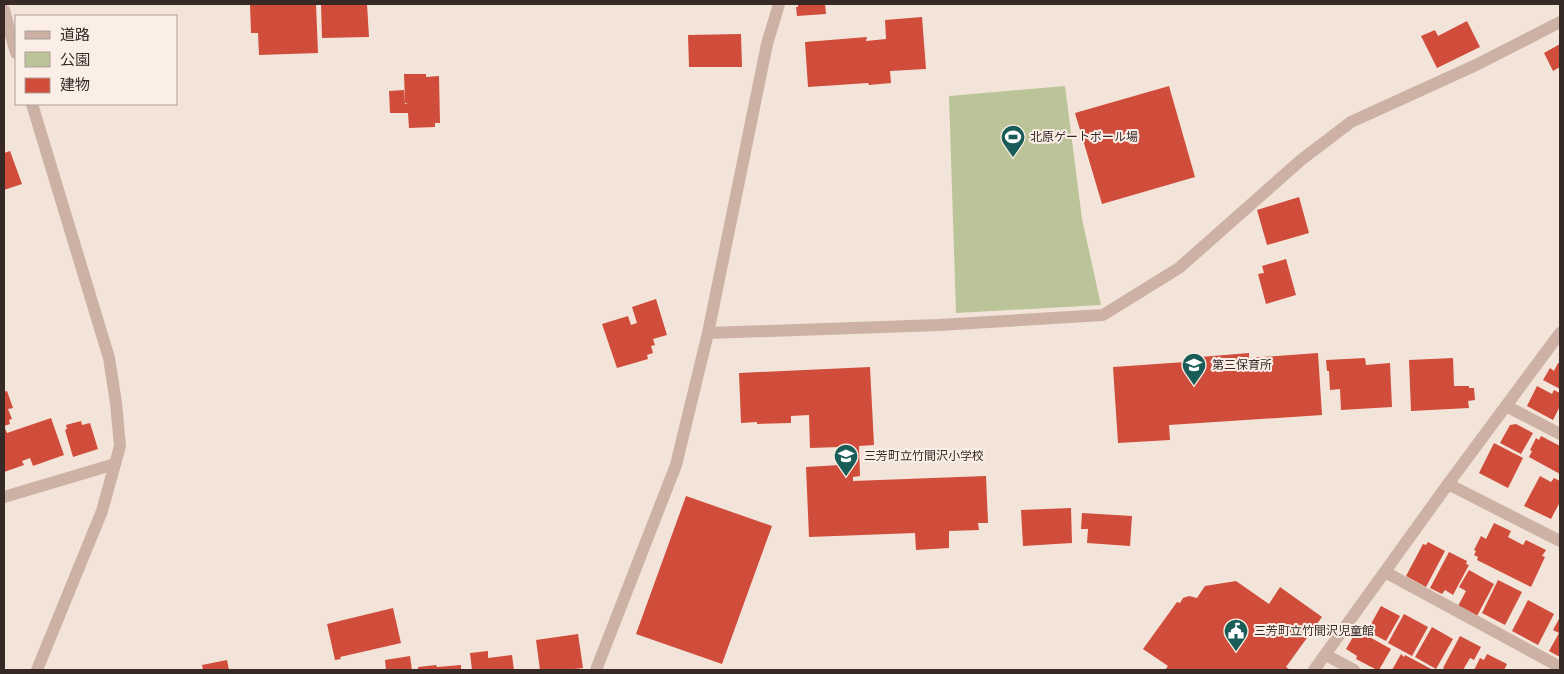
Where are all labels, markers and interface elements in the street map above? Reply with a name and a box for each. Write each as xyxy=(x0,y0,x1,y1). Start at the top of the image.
legend xyxy=(15,15,178,105)
text: 道路 xyxy=(60,25,90,45)
text: 公園 xyxy=(60,50,90,70)
text: 建物 xyxy=(60,75,90,95)
sports icon: 北原ゲートボール場 xyxy=(1000,124,1026,158)
place label: 北原ゲートボール場 xyxy=(1030,129,1138,145)
school or university icon: 第三保育所 xyxy=(1181,352,1207,386)
place label: 第三保育所 xyxy=(1212,357,1272,373)
school or university icon: 三芳町立竹間沢小学校 xyxy=(833,443,859,477)
place label: 三芳町立竹間沢小学校 xyxy=(864,448,984,464)
public building icon: 三芳町立竹間沢児童館 xyxy=(1223,618,1249,652)
place label: 三芳町立竹間沢児童館 xyxy=(1254,623,1374,639)

